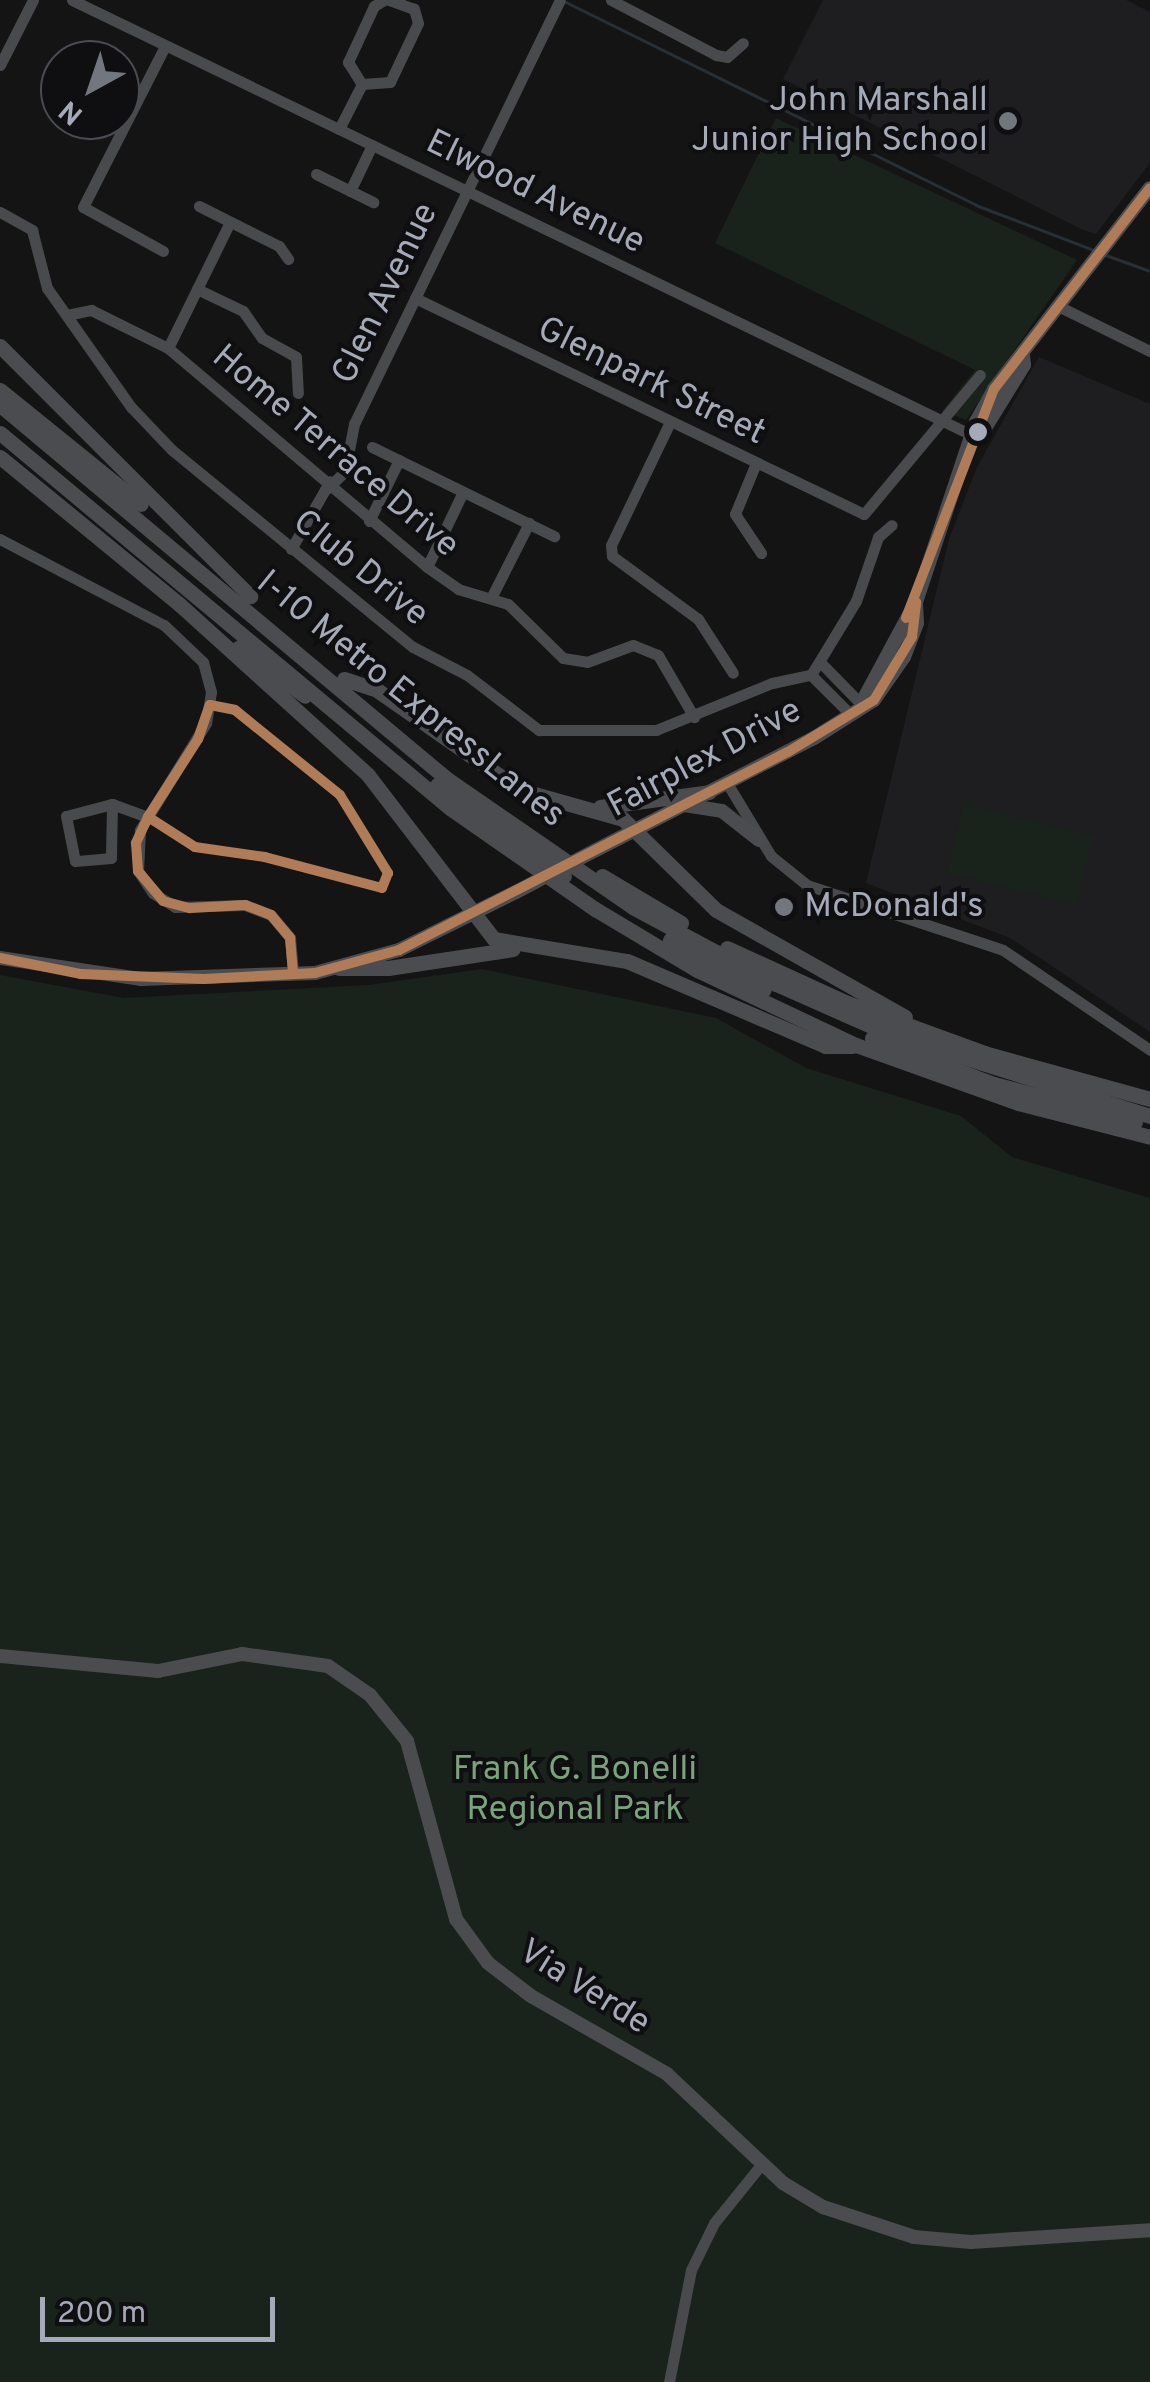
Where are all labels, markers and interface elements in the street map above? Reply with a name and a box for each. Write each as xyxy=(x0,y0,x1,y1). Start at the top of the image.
north arrow xyxy=(40,40,140,140)
place label: John Marshall Junior High School xyxy=(691,80,988,162)
text: N xyxy=(53,91,91,132)
marker: John Marshall Junior High School xyxy=(997,110,1019,132)
street label: Elwood Avenue xyxy=(418,122,652,264)
street label: Glen Avenue xyxy=(324,196,448,392)
street label: Glenpark Street xyxy=(530,309,772,455)
street label: Home Terrace Drive xyxy=(203,336,467,568)
unlabelled marker xyxy=(968,422,988,442)
street label: Club Drive xyxy=(284,502,436,636)
street label: I-10 Metro ExpressLanes xyxy=(247,563,573,837)
street label: Fairplex Drive xyxy=(601,690,809,828)
place label: McDonald's xyxy=(804,886,984,928)
marker: McDonald's xyxy=(773,896,795,918)
park label: Frank G. Bonelli Regional Park xyxy=(453,1749,697,1831)
street label: Via Verde xyxy=(510,1931,658,2045)
scale bar xyxy=(45,2277,280,2339)
text: 200 m xyxy=(57,2296,146,2333)

